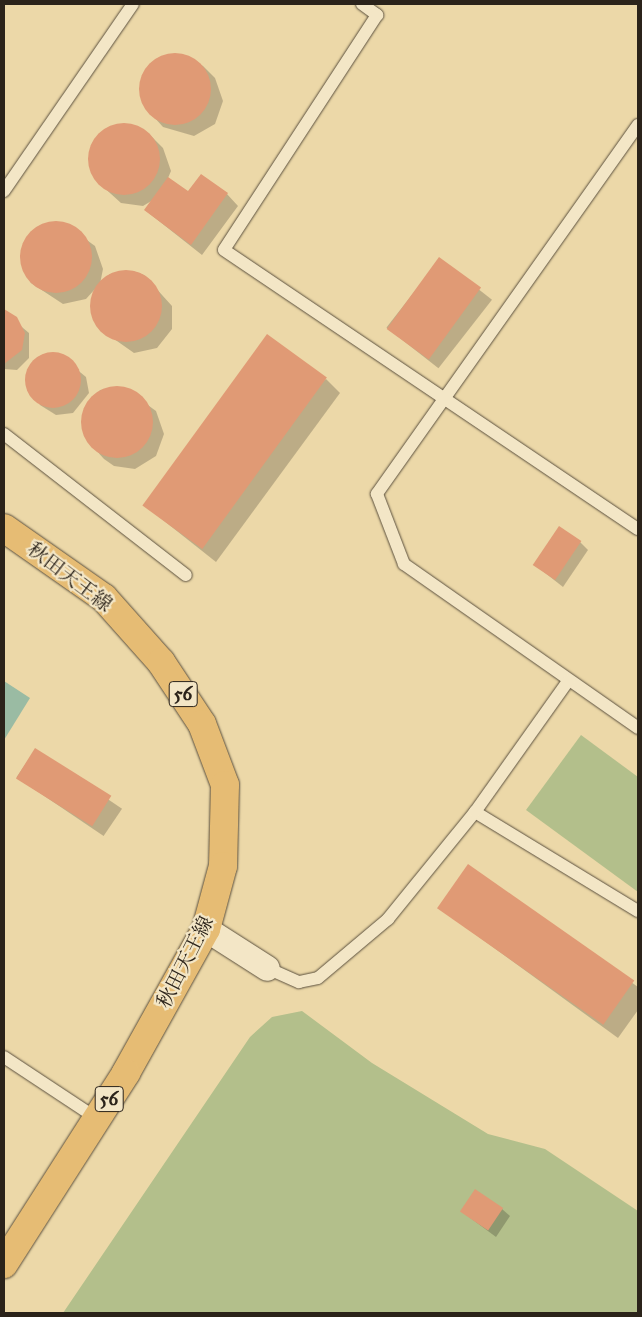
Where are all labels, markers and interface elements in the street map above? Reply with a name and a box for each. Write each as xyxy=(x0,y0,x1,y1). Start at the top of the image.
street label: 秋田天王線 xyxy=(23,537,117,617)
road number: 56 xyxy=(168,678,198,711)
street label: 秋田天王線 xyxy=(152,912,218,1012)
road number: 56 xyxy=(94,1082,124,1116)

